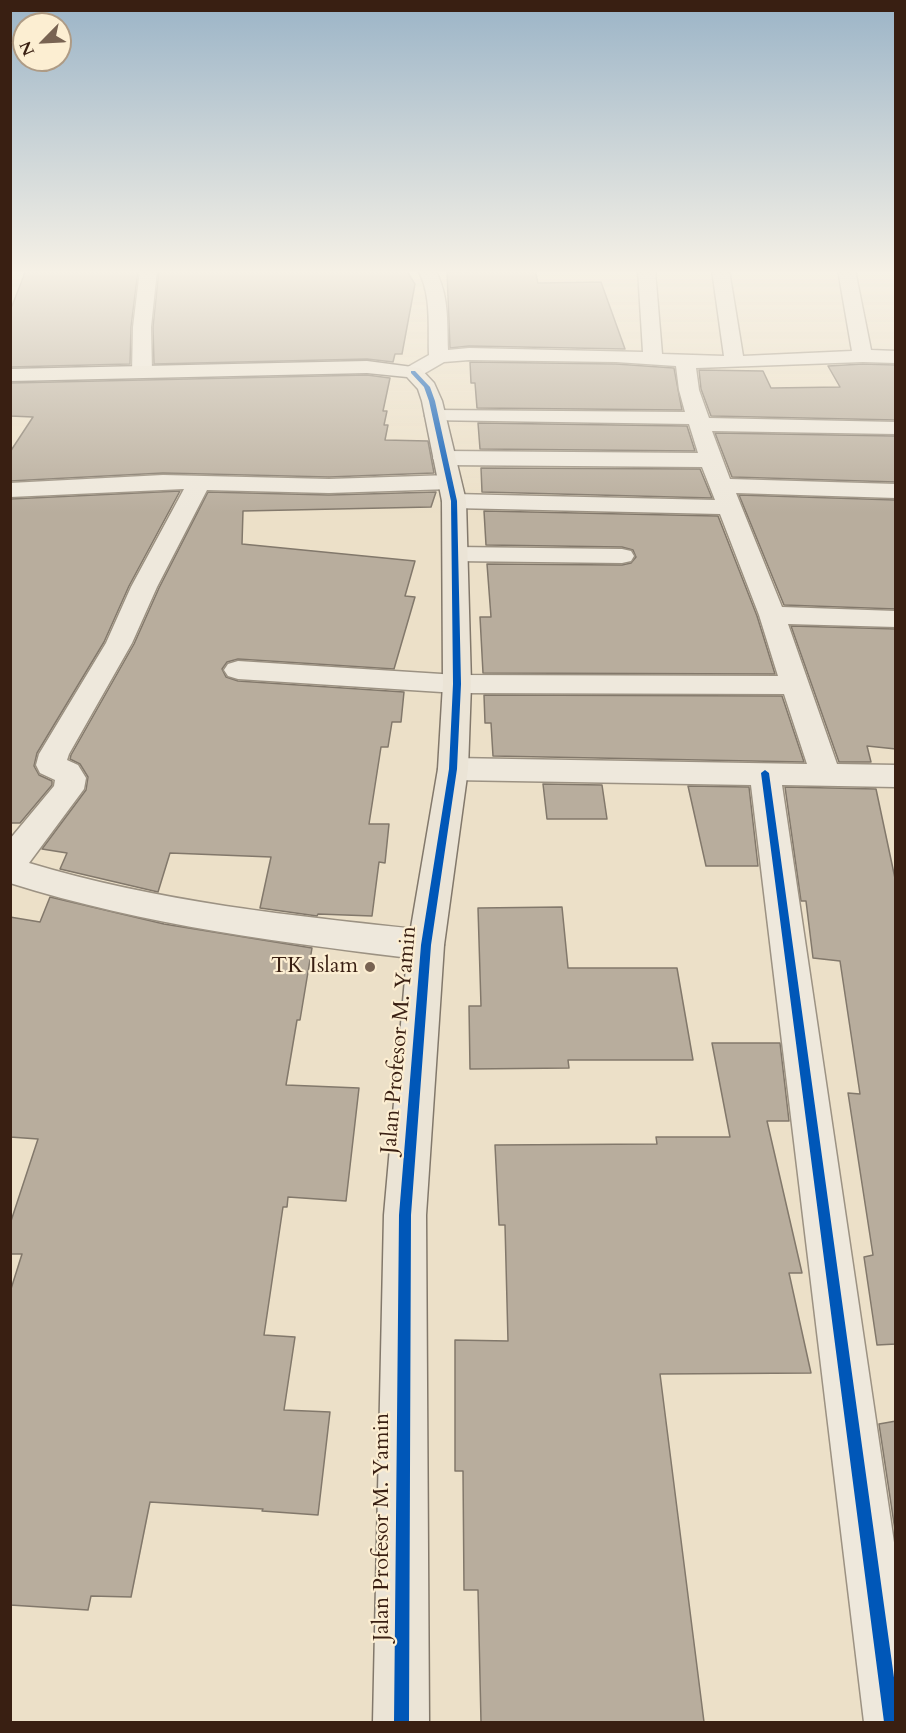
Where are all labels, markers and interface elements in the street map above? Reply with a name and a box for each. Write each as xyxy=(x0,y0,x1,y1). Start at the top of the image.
north arrow xyxy=(12,12,72,72)
text: N xyxy=(15,38,40,59)
street label: Jalan Profesor M. Yamin xyxy=(377,925,423,1155)
place label: TK Islam xyxy=(271,954,358,980)
marker: TK Islam xyxy=(363,960,377,974)
street label: Jalan Profesor M. Yamin xyxy=(370,1413,396,1641)

